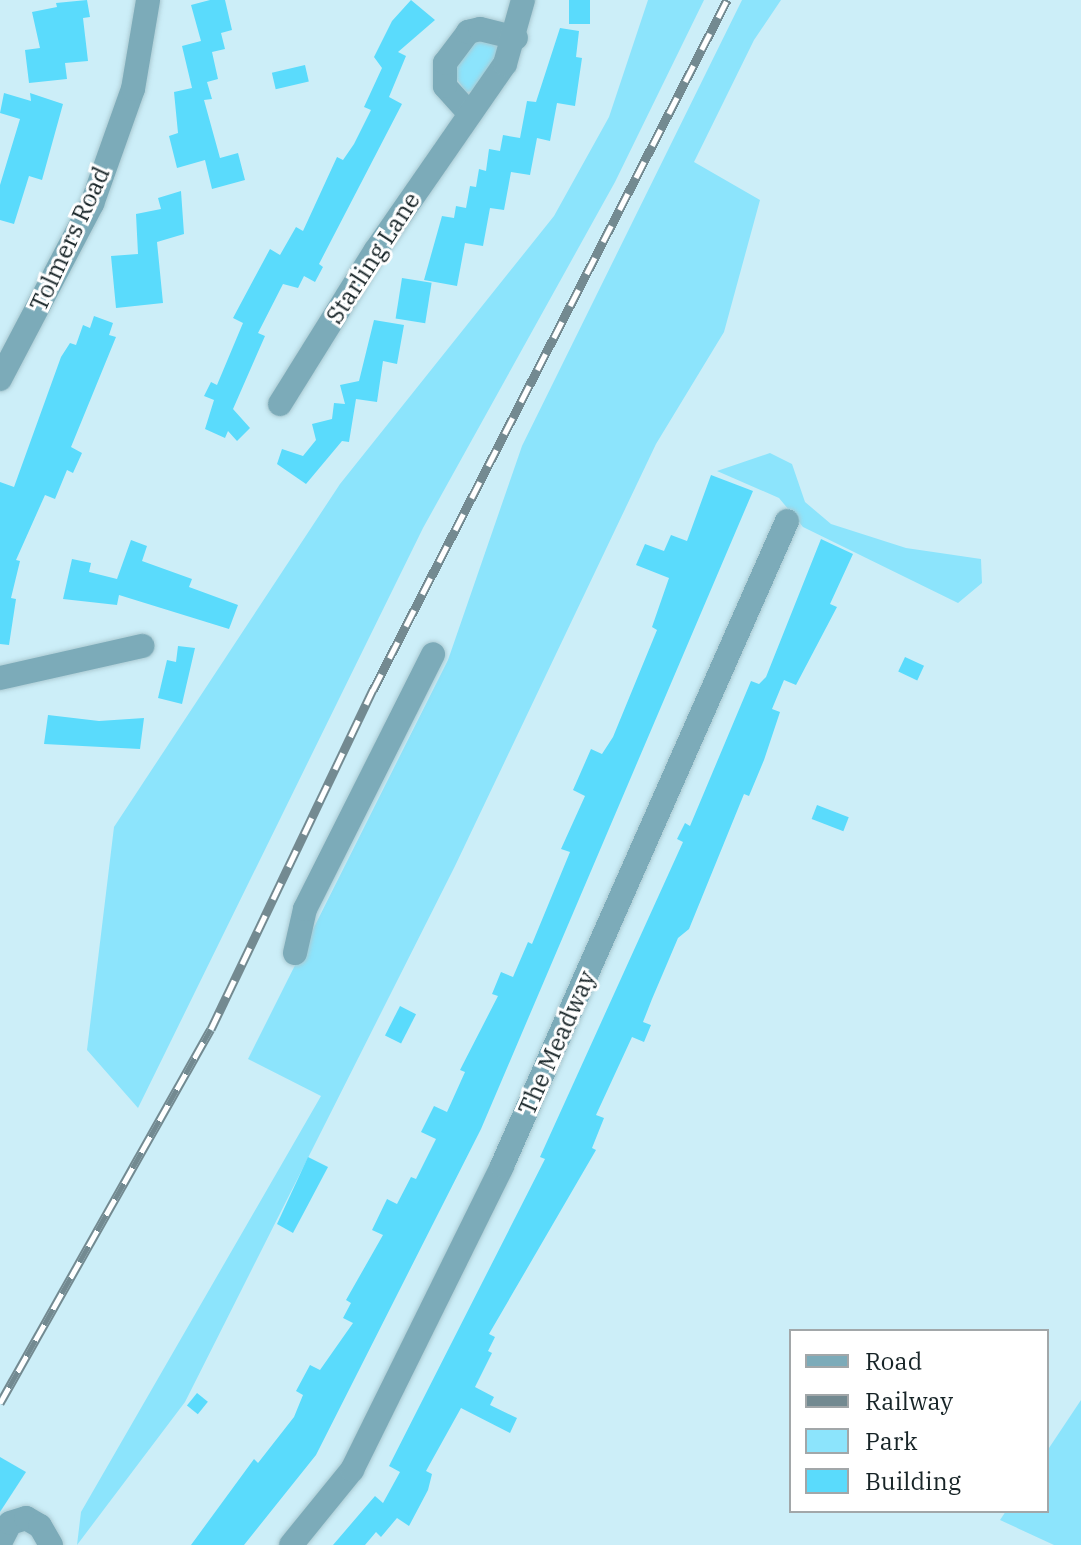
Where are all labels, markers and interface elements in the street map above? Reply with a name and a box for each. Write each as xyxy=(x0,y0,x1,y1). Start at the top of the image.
street label: Tolmers Road xyxy=(24,162,116,316)
street label: Starling Lane xyxy=(320,187,426,329)
street label: The Meadway xyxy=(512,966,602,1120)
legend xyxy=(789,1329,1049,1513)
text: Road xyxy=(865,1345,922,1377)
text: Railway xyxy=(865,1385,953,1417)
text: Park xyxy=(865,1425,917,1457)
text: Building xyxy=(865,1465,961,1497)

